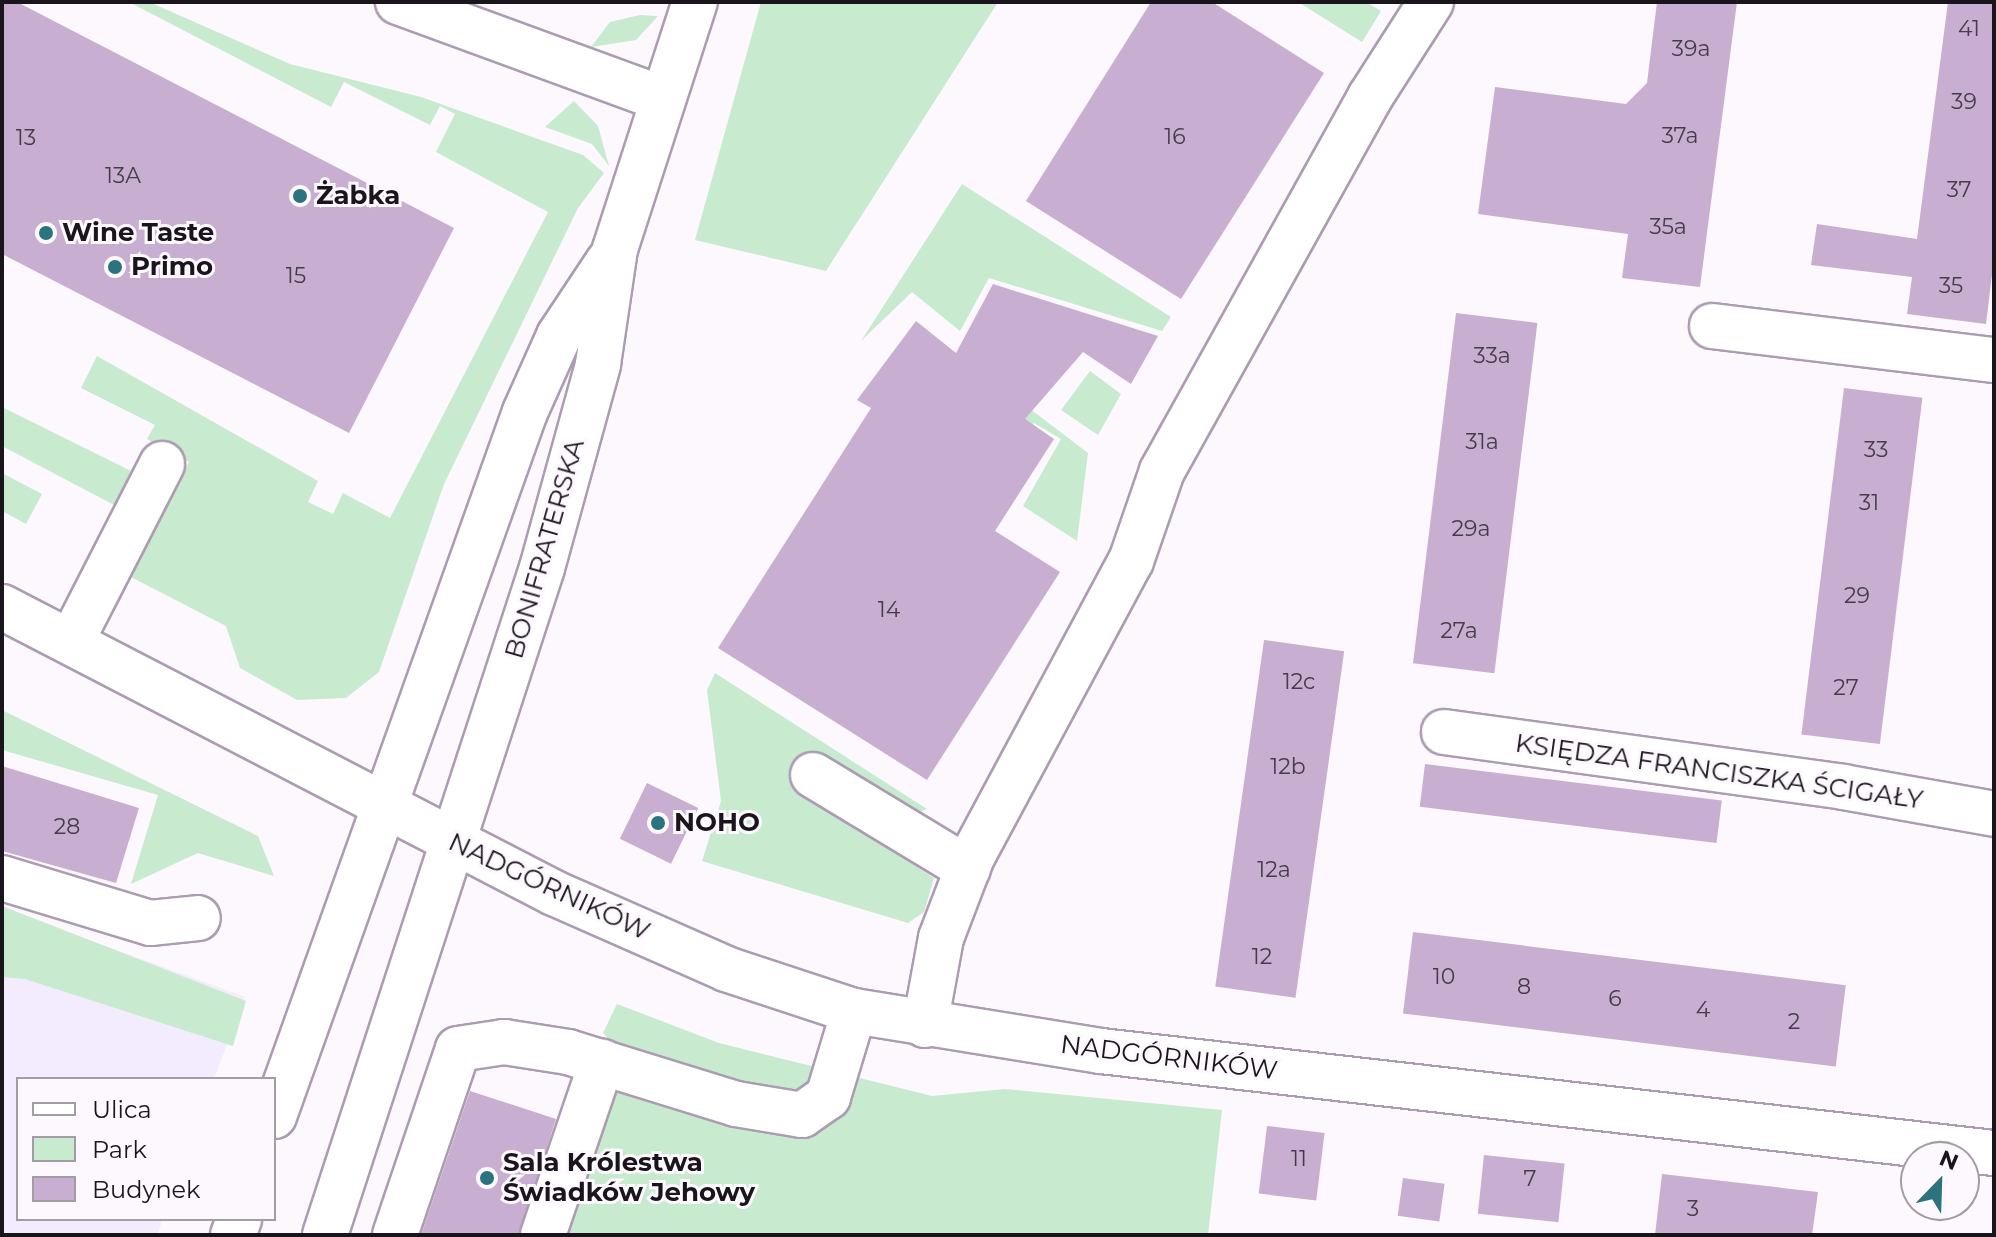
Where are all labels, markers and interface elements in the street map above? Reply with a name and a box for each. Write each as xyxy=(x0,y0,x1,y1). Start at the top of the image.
house number: 41 xyxy=(1958,16,1980,42)
house number: 39a xyxy=(1672,36,1710,62)
house number: 39 xyxy=(1951,89,1977,115)
house number: 37a xyxy=(1661,123,1699,149)
house number: 16 xyxy=(1164,124,1186,150)
house number: 13 xyxy=(16,125,36,151)
house number: 13A xyxy=(105,163,141,189)
house number: 37 xyxy=(1946,177,1972,203)
place label: Żabka xyxy=(316,180,400,212)
marker: Żabka xyxy=(291,187,309,205)
house number: 35a xyxy=(1649,214,1687,240)
place label: Wine Taste xyxy=(62,217,214,249)
marker: Wine Taste xyxy=(37,224,55,242)
place label: Primo xyxy=(131,251,213,283)
marker: Primo xyxy=(106,258,124,276)
house number: 15 xyxy=(286,263,306,289)
house number: 35 xyxy=(1939,273,1963,299)
house number: 33a xyxy=(1473,343,1511,369)
house number: 31a xyxy=(1465,429,1499,455)
street label: BONIFRATERSKA xyxy=(499,436,591,662)
house number: 33 xyxy=(1864,437,1888,463)
house number: 31 xyxy=(1859,490,1879,516)
house number: 29a xyxy=(1452,516,1490,542)
house number: 29 xyxy=(1844,583,1870,609)
house number: 14 xyxy=(878,597,900,623)
house number: 27a xyxy=(1440,618,1478,644)
house number: 12c xyxy=(1283,669,1315,695)
house number: 27 xyxy=(1833,675,1859,701)
street label: KSIĘDZA FRANCISZKA ŚCIGAŁY xyxy=(1513,728,1925,816)
house number: 12b xyxy=(1270,754,1306,780)
place label: NOHO xyxy=(674,807,760,839)
house number: 28 xyxy=(54,814,80,840)
marker: NOHO xyxy=(649,814,667,832)
street label: NADGÓRNIKÓW xyxy=(443,827,655,947)
house number: 12a xyxy=(1257,857,1291,883)
house number: 12 xyxy=(1252,944,1272,970)
house number: 10 xyxy=(1433,964,1455,990)
house number: 8 xyxy=(1517,974,1531,1000)
house number: 6 xyxy=(1608,986,1622,1012)
house number: 4 xyxy=(1696,997,1710,1023)
house number: 2 xyxy=(1788,1009,1800,1035)
street label: NADGÓRNIKÓW xyxy=(1059,1029,1279,1087)
legend xyxy=(16,1077,276,1221)
text: Ulica xyxy=(92,1095,152,1124)
text: Park xyxy=(92,1135,147,1164)
north arrow xyxy=(1900,1141,1980,1221)
text: N xyxy=(1935,1144,1962,1176)
house number: 11 xyxy=(1291,1146,1307,1172)
place label: Sala Królestwa Świadków Jehowy xyxy=(503,1147,755,1208)
house number: 7 xyxy=(1524,1166,1536,1192)
marker: Sala Królestwa Świadków Jehowy xyxy=(478,1169,496,1187)
text: Budynek xyxy=(92,1175,200,1204)
house number: 3 xyxy=(1687,1196,1699,1222)

